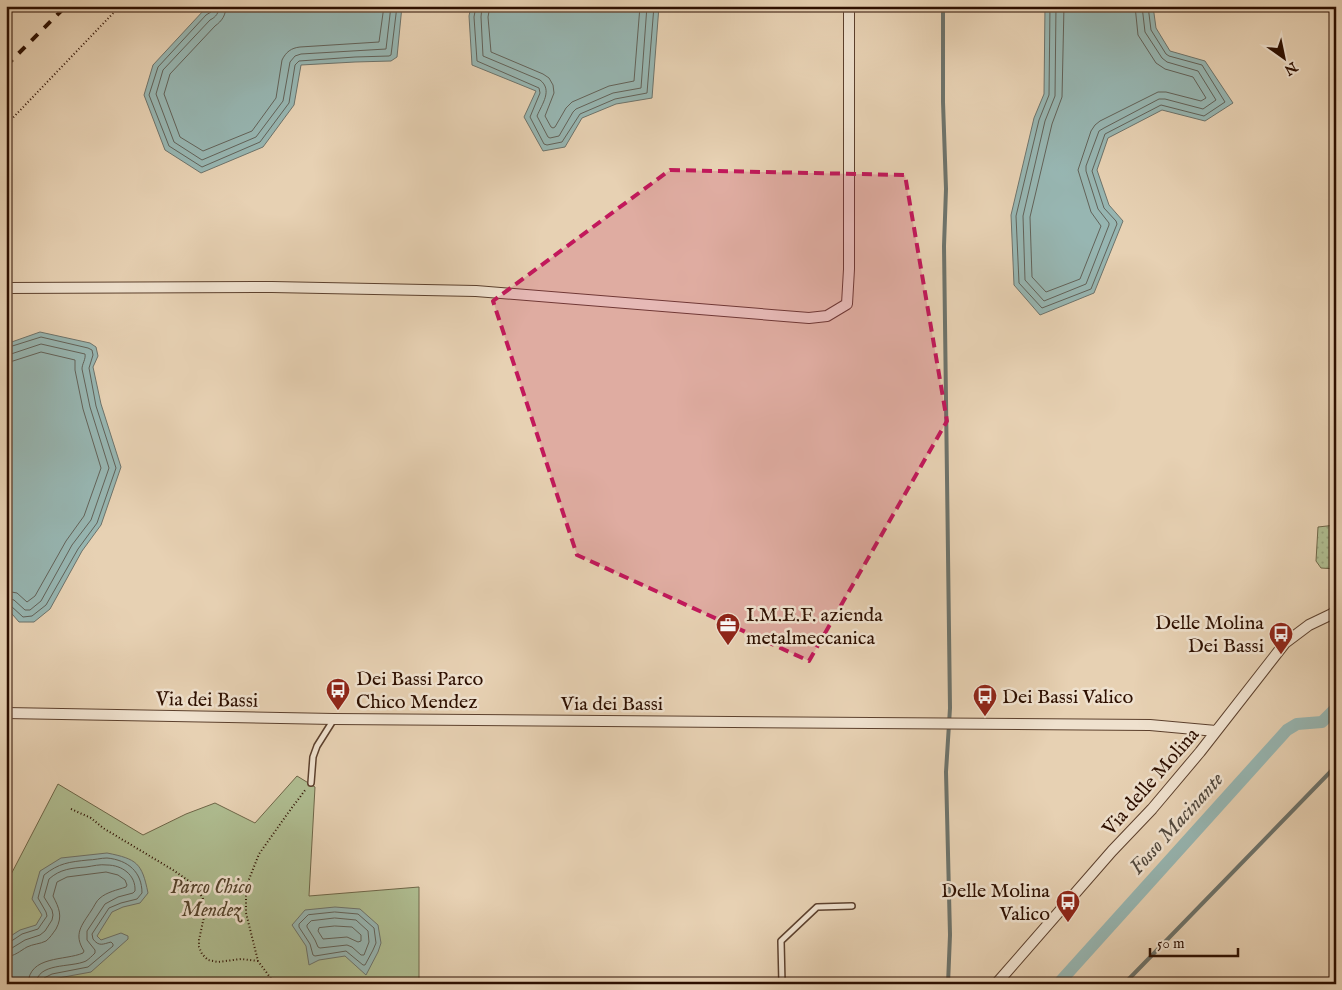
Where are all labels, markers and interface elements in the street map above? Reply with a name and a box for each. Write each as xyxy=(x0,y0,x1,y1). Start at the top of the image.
north arrow xyxy=(1260,32,1310,82)
text: N xyxy=(1281,57,1301,79)
place label: I.M.E.F. azienda metalmeccanica xyxy=(746,603,883,651)
place label: Delle Molina Dei Bassi xyxy=(1155,611,1264,659)
office icon: I.M.E.F. azienda metalmeccanica xyxy=(715,612,741,646)
bus stop icon: Delle Molina Dei Bassi xyxy=(1268,621,1294,655)
place label: Dei Bassi Parco Chico Mendez xyxy=(356,667,484,715)
bus stop icon: Dei Bassi Parco Chico Mendez xyxy=(325,677,351,711)
bus stop icon: Dei Bassi Valico xyxy=(972,683,998,717)
place label: Dei Bassi Valico xyxy=(1002,685,1133,710)
street label: Via dei Bassi xyxy=(155,687,258,714)
street label: Via dei Bassi xyxy=(560,692,663,717)
street label: Via delle Molina xyxy=(1097,723,1205,842)
water label: Fosso Macinante xyxy=(1124,767,1230,881)
park label: Parco Chico Mendez xyxy=(170,875,252,923)
place label: Delle Molina Valico xyxy=(941,879,1050,927)
bus stop icon: Delle Molina Valico xyxy=(1055,889,1081,923)
scale bar xyxy=(1150,925,1237,957)
text: 50 m xyxy=(1157,934,1185,953)

